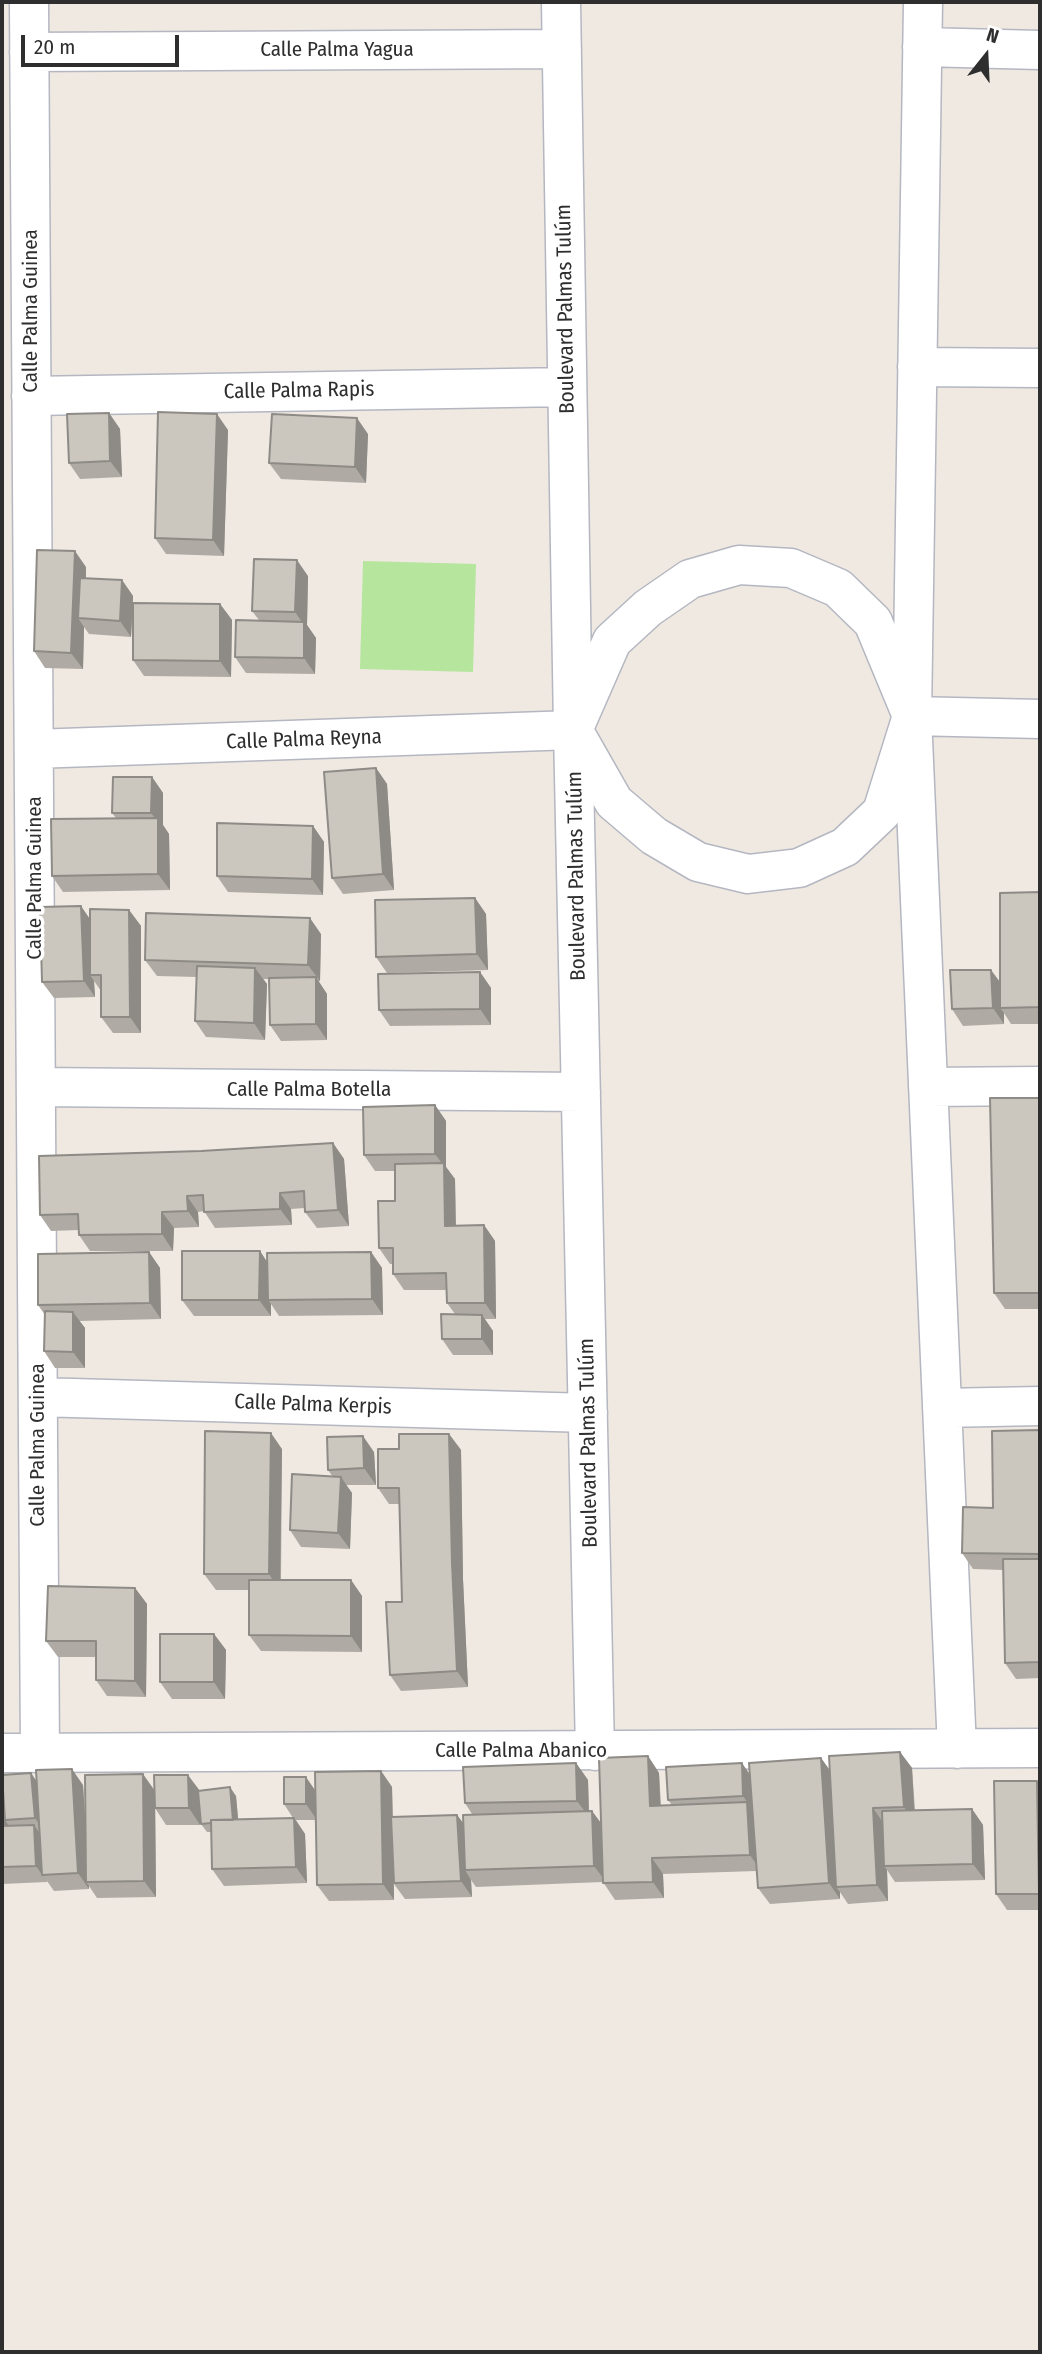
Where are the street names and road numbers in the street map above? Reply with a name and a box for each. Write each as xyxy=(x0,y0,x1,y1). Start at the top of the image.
street label: Calle Palma Yagua xyxy=(260,37,414,63)
street label: Boulevard Palmas Tulúm xyxy=(552,204,580,414)
street label: Calle Palma Guinea xyxy=(18,229,44,393)
street label: Calle Palma Rapis xyxy=(223,377,375,405)
street label: Calle Palma Reyna xyxy=(226,725,382,755)
street label: Boulevard Palmas Tulúm xyxy=(563,771,591,981)
street label: Calle Palma Guinea xyxy=(22,796,48,960)
street label: Calle Palma Botella xyxy=(227,1077,391,1103)
street label: Boulevard Palmas Tulúm xyxy=(575,1338,603,1548)
street label: Calle Palma Guinea xyxy=(25,1363,51,1527)
street label: Calle Palma Kerpis xyxy=(234,1390,392,1420)
street label: Calle Palma Abanico xyxy=(435,1738,607,1764)

